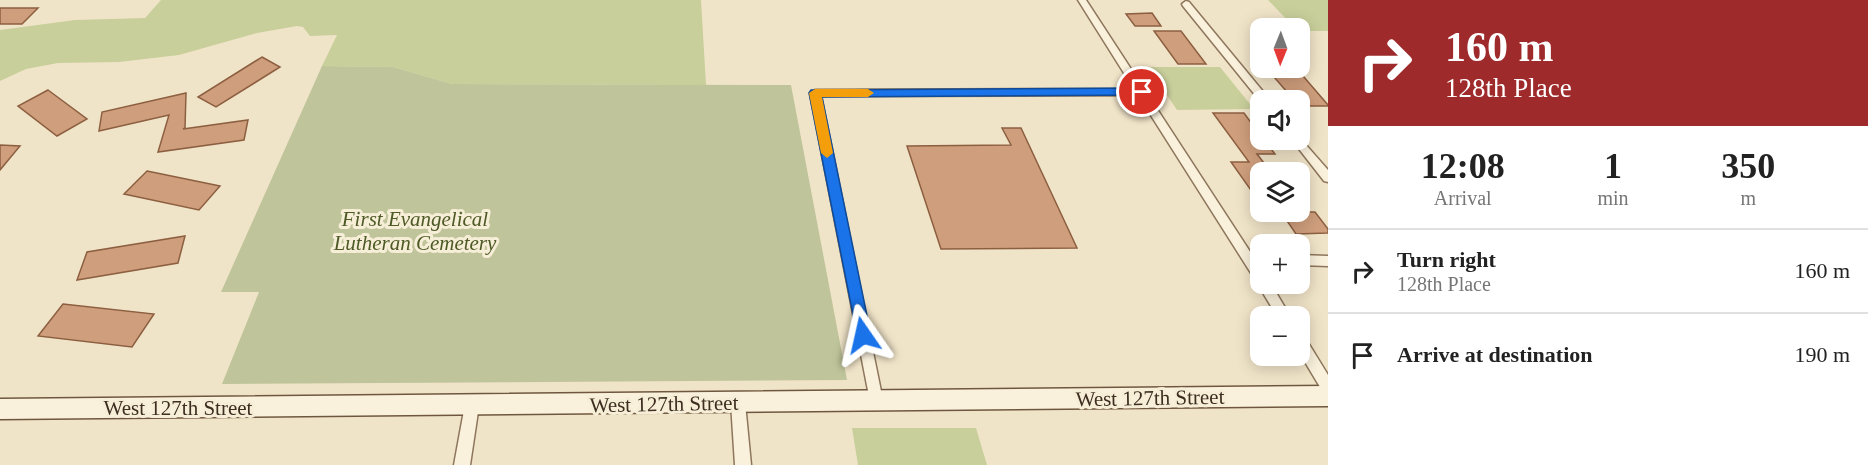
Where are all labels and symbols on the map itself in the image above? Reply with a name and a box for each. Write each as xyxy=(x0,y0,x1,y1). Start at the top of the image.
north arrow xyxy=(1250,18,1310,78)
pin xyxy=(1116,66,1167,117)
park label: First Evangelical Lutheran Cemetery xyxy=(333,207,497,255)
position arrow xyxy=(831,303,895,367)
street label: West 127th Street xyxy=(1075,385,1225,411)
street label: West 127th Street xyxy=(589,391,739,417)
street label: West 127th Street xyxy=(104,396,253,420)

